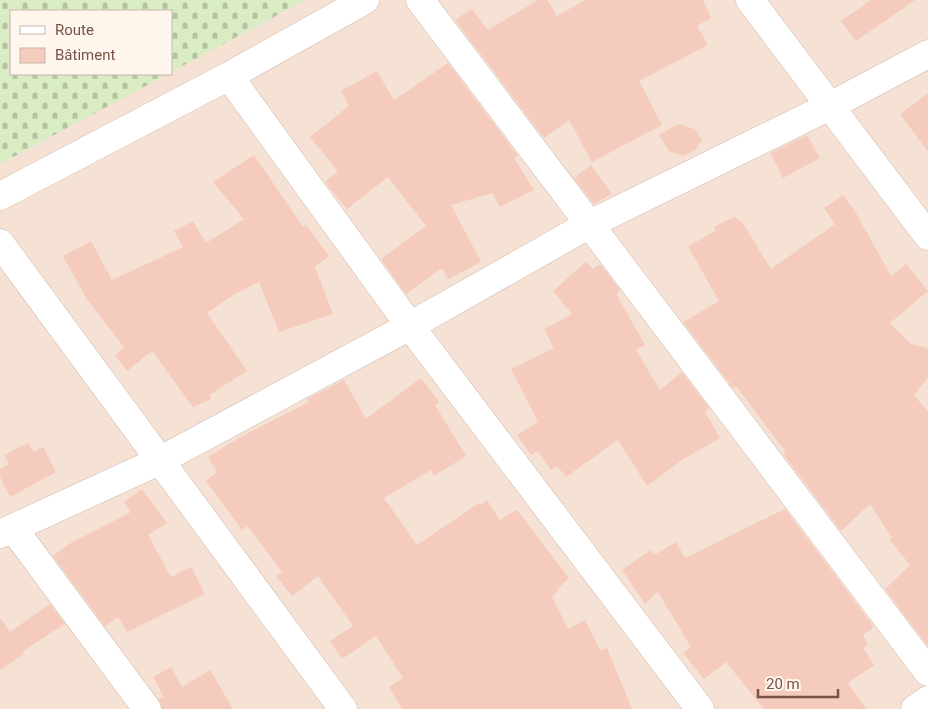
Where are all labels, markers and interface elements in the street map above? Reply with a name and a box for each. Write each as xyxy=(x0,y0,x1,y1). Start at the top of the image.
legend xyxy=(10,10,172,75)
text: Route xyxy=(55,21,94,39)
text: Bâtiment xyxy=(55,46,115,64)
scale bar xyxy=(758,666,838,698)
text: 20 m xyxy=(766,675,800,693)

